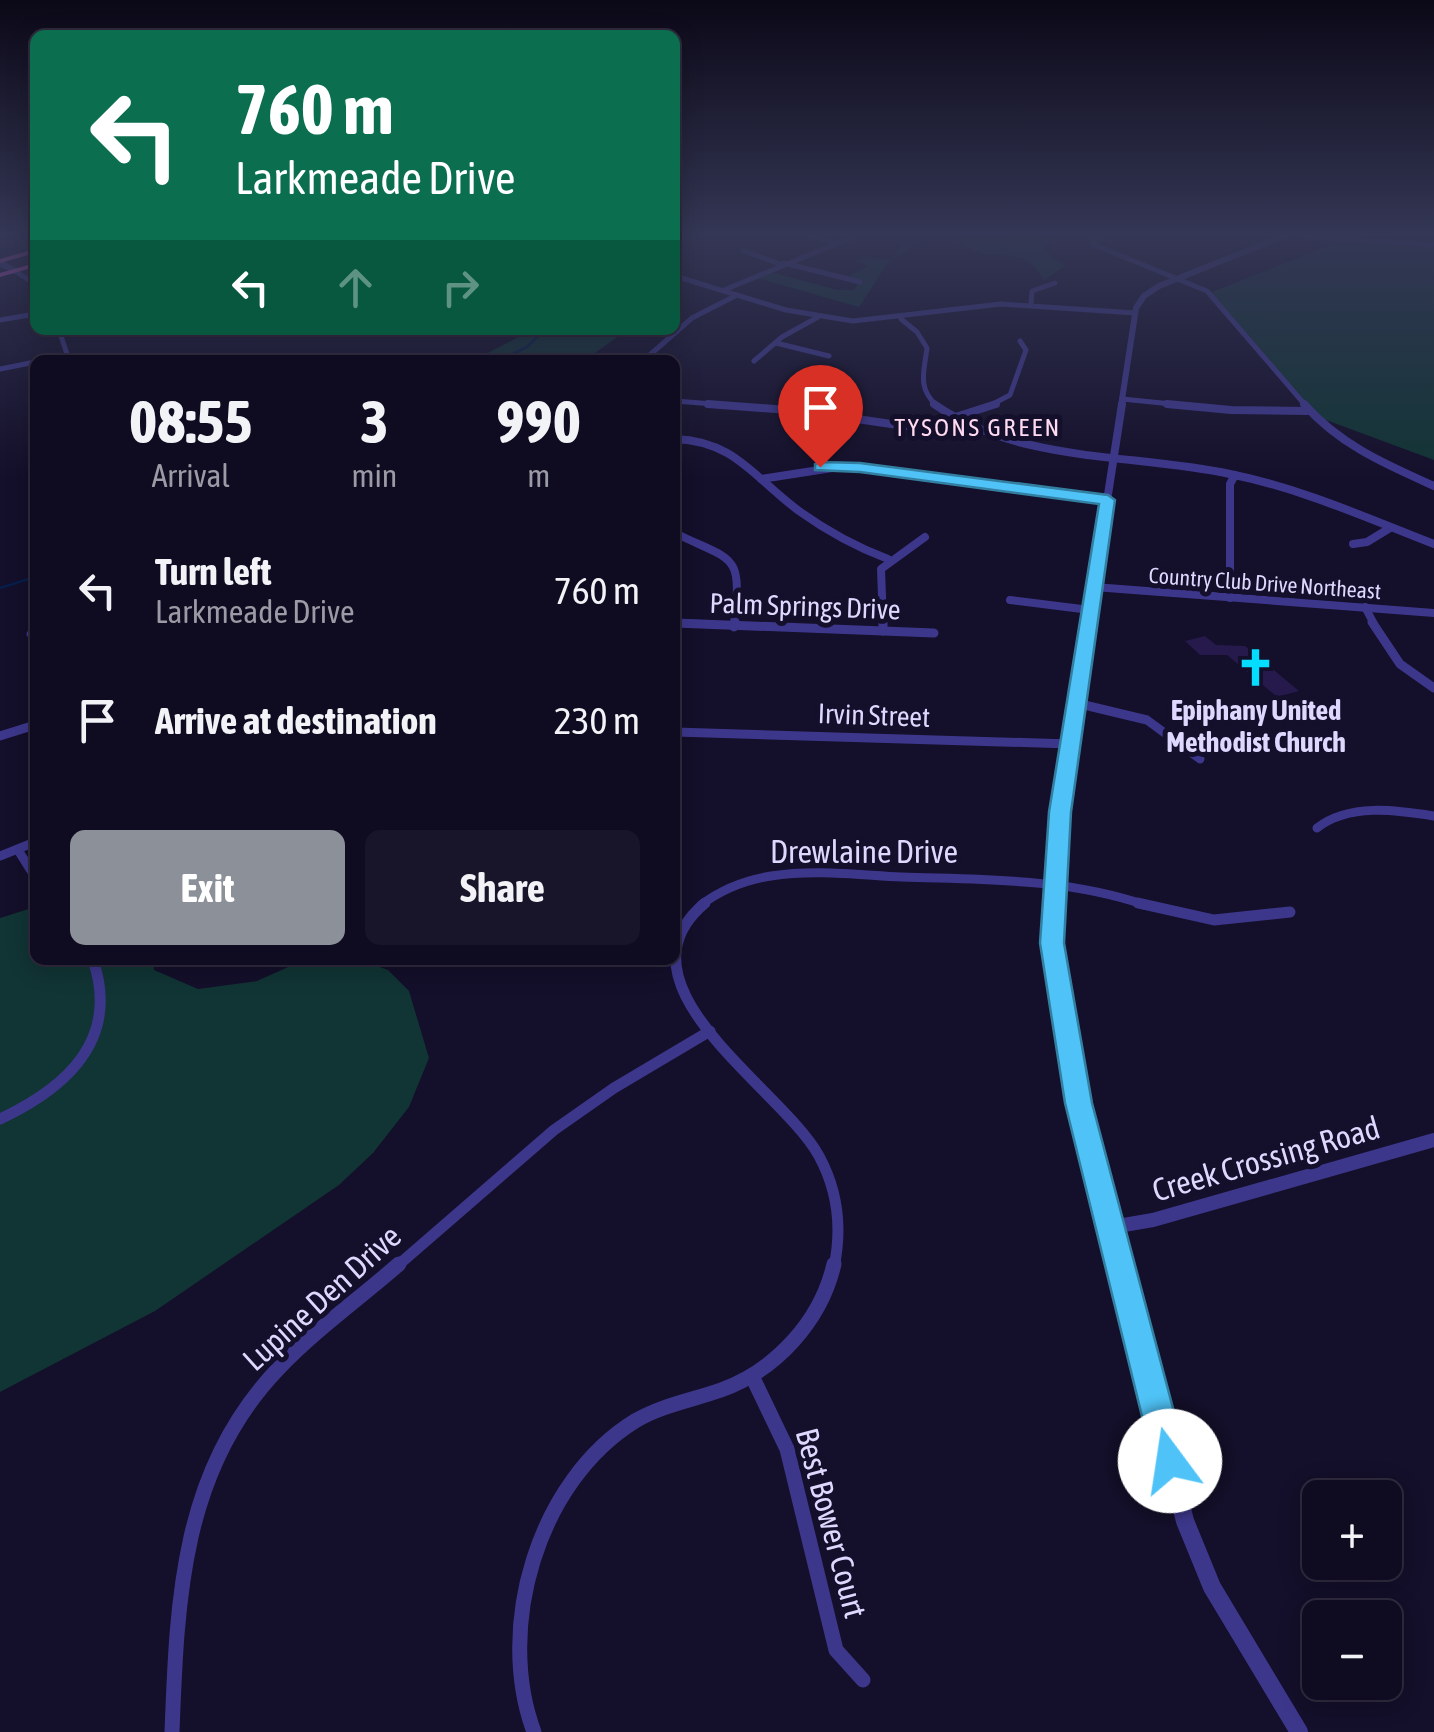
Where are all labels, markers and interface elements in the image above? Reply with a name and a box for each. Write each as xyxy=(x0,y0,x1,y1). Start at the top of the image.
text: 760 m xyxy=(235,69,394,149)
icon: left xyxy=(70,70,200,200)
text: Larkmeade Drive xyxy=(235,152,515,204)
icon: left xyxy=(223,260,278,315)
icon: ahead xyxy=(328,260,383,315)
icon: right xyxy=(433,260,488,315)
pin xyxy=(778,365,863,468)
icon: arrive xyxy=(793,380,848,435)
text: 08:55 xyxy=(129,387,252,456)
text: 3 xyxy=(360,387,389,456)
text: 990 xyxy=(496,387,581,456)
district label: TYSONS GREEN xyxy=(894,413,1062,441)
text: Arrival xyxy=(152,457,230,494)
text: min xyxy=(351,457,397,494)
text: m xyxy=(527,457,550,494)
text: Turn left xyxy=(155,550,271,593)
street label: Country Club Drive Northeast xyxy=(1148,562,1382,604)
icon: left xyxy=(70,563,125,618)
text: 760 m xyxy=(554,569,640,612)
street label: Palm Springs Drive xyxy=(709,587,901,625)
text: Larkmeade Drive xyxy=(155,593,354,630)
church icon: Epiphany United Methodist Church xyxy=(1235,646,1277,688)
icon: arrive xyxy=(70,693,125,748)
place label: Epiphany United Methodist Church xyxy=(1166,694,1346,758)
street label: Irvin Street xyxy=(817,697,931,733)
text: Arrive at destination xyxy=(155,699,437,742)
text: 230 m xyxy=(554,699,640,742)
button: Exit xyxy=(70,830,345,945)
button: Share xyxy=(365,830,640,945)
street label: Drewlaine Drive xyxy=(770,833,958,870)
street label: Creek Crossing Road xyxy=(1148,1108,1384,1209)
street label: Lupine Den Drive xyxy=(235,1217,408,1378)
position arrow xyxy=(1118,1409,1222,1513)
street label: Best Bower Court xyxy=(788,1424,875,1622)
map controls xyxy=(1302,1480,1402,1700)
button: + xyxy=(1302,1480,1402,1580)
button: − xyxy=(1302,1600,1402,1700)

